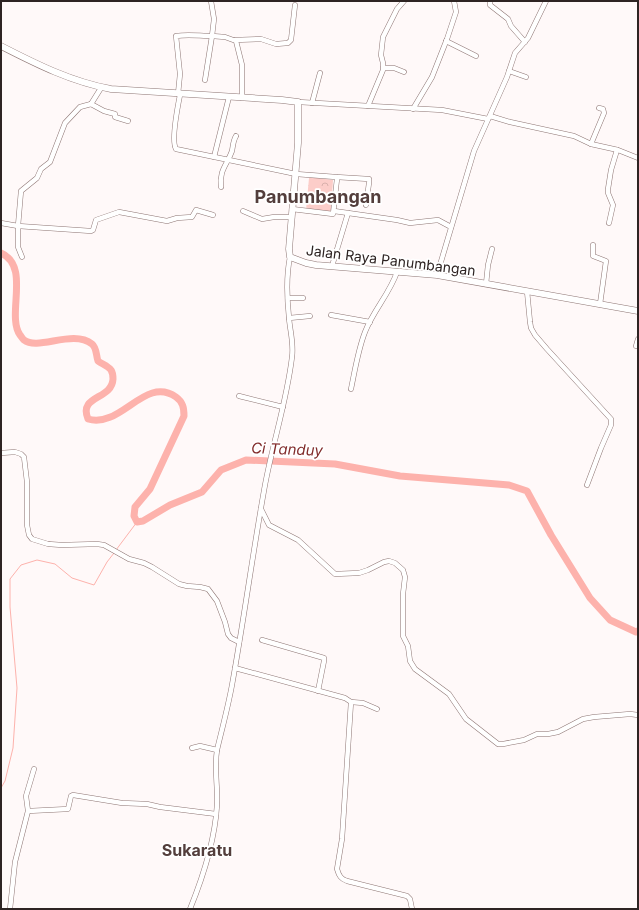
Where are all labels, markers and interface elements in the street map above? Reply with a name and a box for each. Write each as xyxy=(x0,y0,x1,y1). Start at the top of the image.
district label: Panumbangan xyxy=(255,186,381,207)
street label: Jalan Raya Panumbangan xyxy=(305,241,477,279)
water label: Ci Tanduy xyxy=(251,438,324,460)
district label: Sukaratu xyxy=(162,840,232,860)

